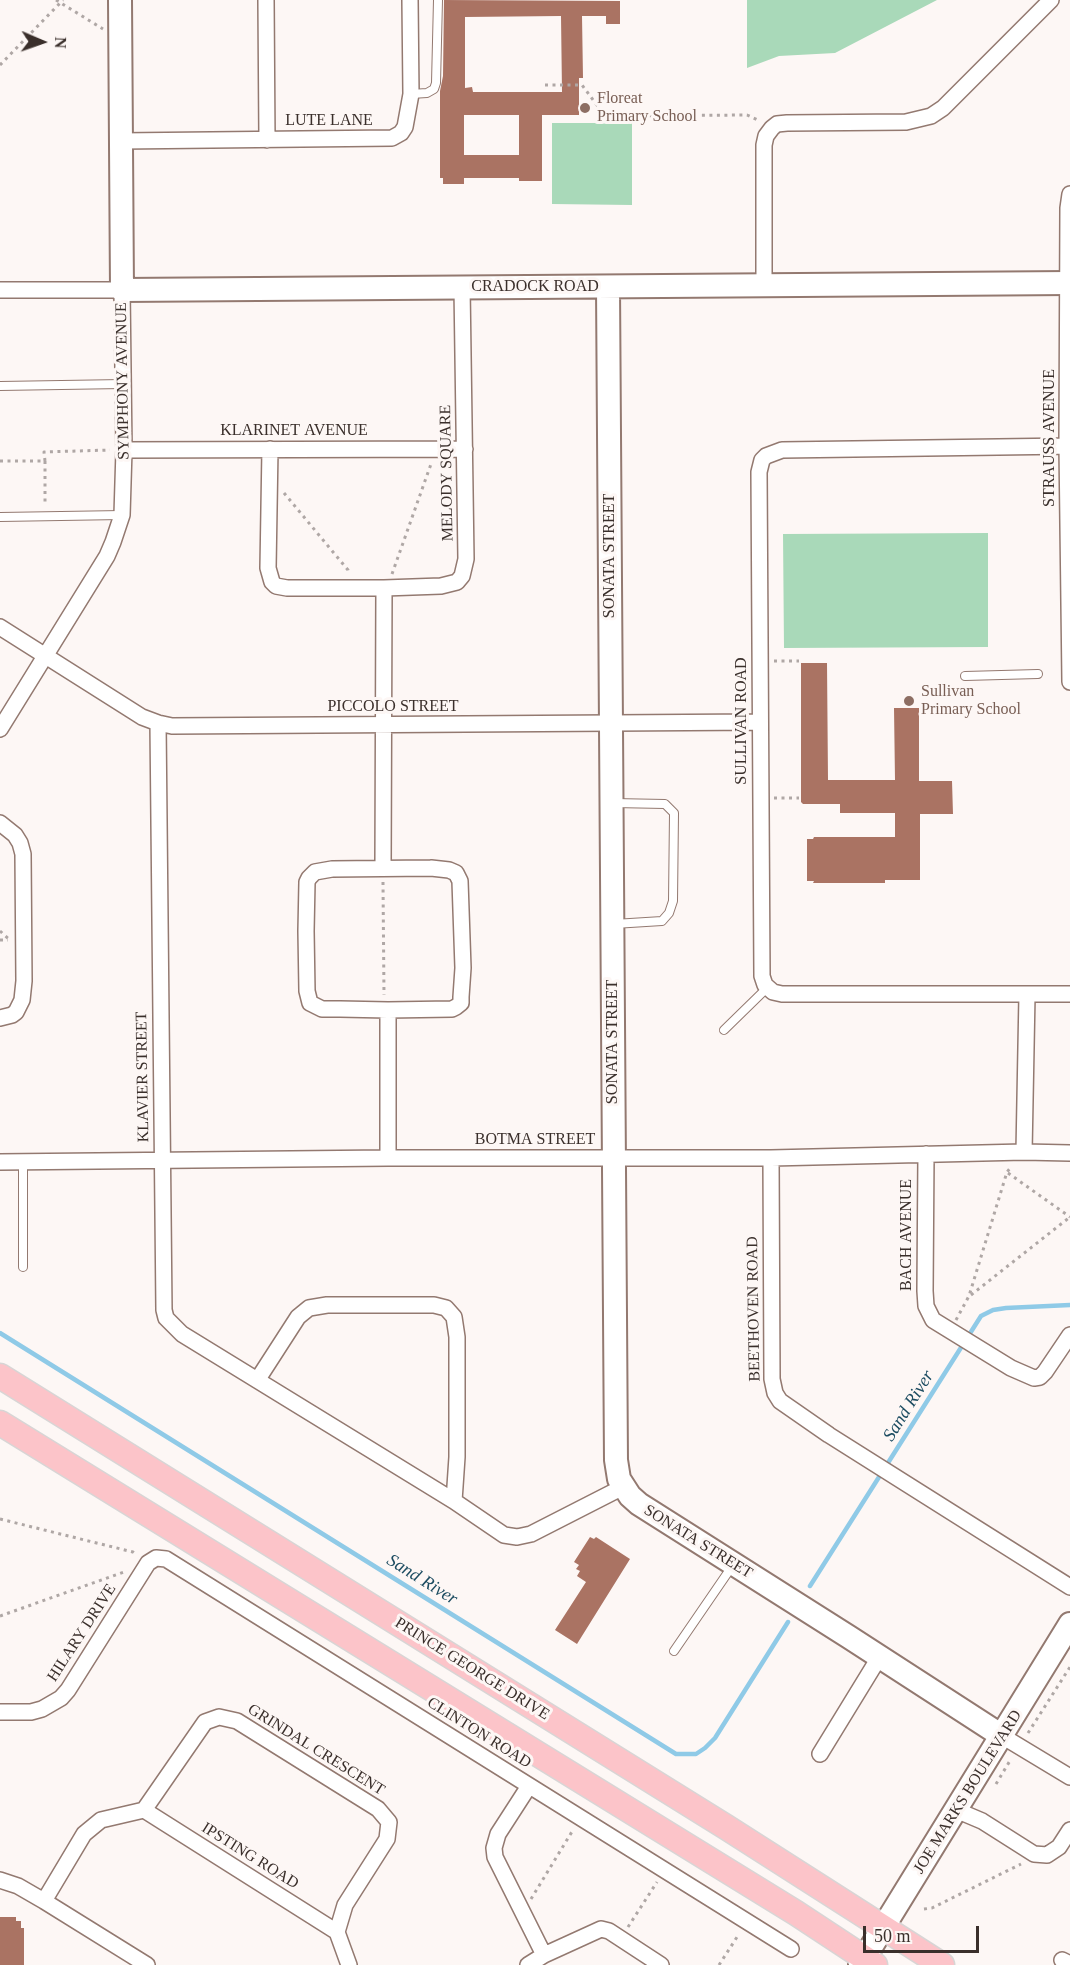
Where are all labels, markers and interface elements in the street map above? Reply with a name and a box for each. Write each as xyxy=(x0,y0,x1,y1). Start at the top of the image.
north arrow xyxy=(12,12,72,72)
text: N xyxy=(52,37,69,49)
place label: Floreat Primary School xyxy=(597,89,697,127)
marker: Floreat Primary School xyxy=(578,101,592,115)
street label: LUTE LANE xyxy=(285,111,373,131)
street label: CRADOCK ROAD xyxy=(471,277,599,297)
street label: SYMPHONY AVENUE xyxy=(112,302,134,460)
street label: STRAUSS AVENUE xyxy=(1040,369,1060,507)
street label: MELODY SQUARE xyxy=(436,405,458,541)
street label: KLARINET AVENUE xyxy=(220,421,368,441)
street label: SONATA STREET xyxy=(600,494,620,618)
street label: SULLIVAN ROAD xyxy=(732,657,752,785)
place label: Sullivan Primary School xyxy=(921,682,1021,720)
marker: Sullivan Primary School xyxy=(902,694,916,708)
street label: PICCOLO STREET xyxy=(327,697,459,717)
street label: SONATA STREET xyxy=(603,980,623,1104)
street label: KLAVIER STREET xyxy=(132,1011,154,1143)
street label: BOTMA STREET xyxy=(475,1130,595,1150)
street label: BACH AVENUE xyxy=(897,1179,917,1291)
street label: BEETHOVEN ROAD xyxy=(743,1236,765,1382)
water label: Sand River xyxy=(879,1367,939,1445)
street label: SONATA STREET xyxy=(640,1501,756,1583)
water label: Sand River xyxy=(383,1550,461,1610)
street label: HILARY DRIVE xyxy=(43,1581,121,1685)
street label: PRINCE GEORGE DRIVE xyxy=(391,1614,553,1724)
street label: CLINTON ROAD xyxy=(423,1693,535,1773)
street label: GRINDAL CRESCENT xyxy=(244,1700,388,1800)
street label: JOE MARKS BOULEVARD xyxy=(910,1707,1026,1877)
street label: IPSTING ROAD xyxy=(198,1819,302,1893)
scale bar xyxy=(866,1914,982,1952)
text: 50 m xyxy=(874,1926,911,1946)

